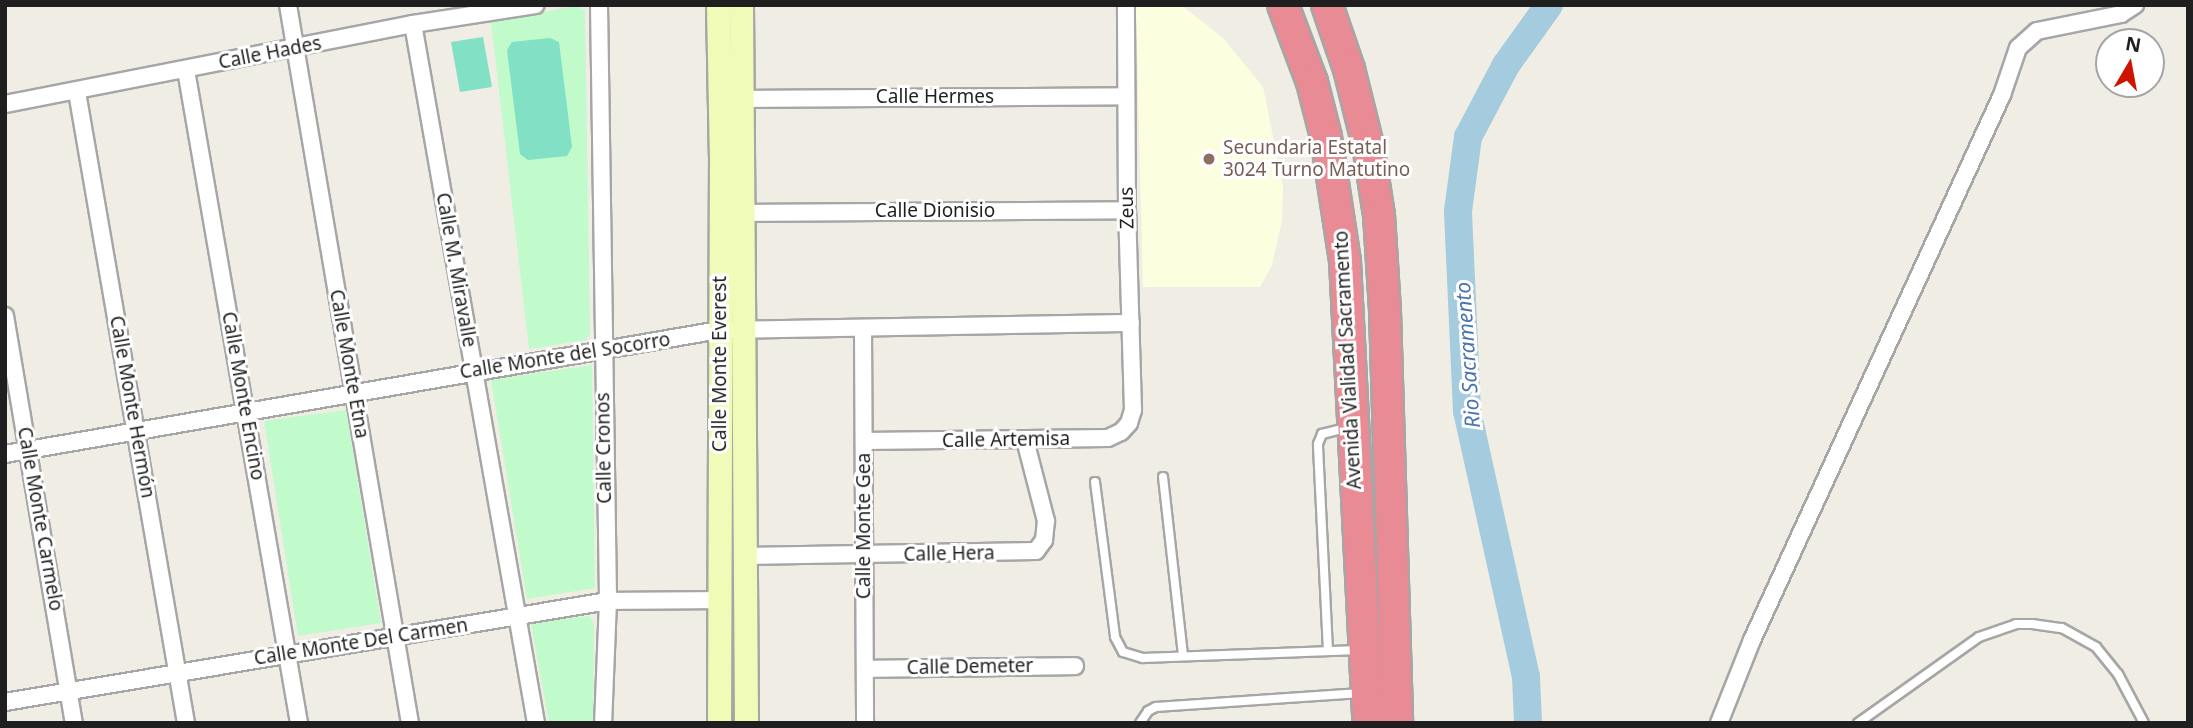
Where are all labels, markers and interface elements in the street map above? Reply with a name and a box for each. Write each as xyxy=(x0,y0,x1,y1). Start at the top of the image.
north arrow xyxy=(2095,28,2165,98)
text: N xyxy=(2123,30,2143,58)
street label: Calle Hades xyxy=(217,32,323,74)
street label: Calle Hermes xyxy=(876,86,994,108)
place label: Secundaria Estatal 3024 Turno Matutino xyxy=(1223,137,1410,181)
marker: Secundaria Estatal 3024 Turno Matutino xyxy=(1201,151,1217,167)
street label: Zeus xyxy=(1115,187,1139,229)
street label: Calle M. Miravalle xyxy=(431,191,481,349)
street label: Calle Dionisio xyxy=(875,200,995,222)
street label: Avenida Vialidad Sacramento xyxy=(1330,230,1366,490)
street label: Calle Monte Everest xyxy=(709,276,731,452)
water label: Rio Sacramento xyxy=(1449,281,1485,429)
street label: Calle Monte Etna xyxy=(325,288,373,440)
street label: Calle Monte Encino xyxy=(217,310,269,482)
street label: Calle Monte Hermón xyxy=(105,314,159,500)
street label: Calle Monte del Socorro xyxy=(458,328,672,384)
street label: Calle Cronos xyxy=(592,392,616,504)
street label: Calle Monte Carmelo xyxy=(13,425,67,613)
street label: Calle Artemisa xyxy=(942,427,1070,453)
street label: Calle Monte Gea xyxy=(853,453,875,599)
street label: Calle Hera xyxy=(903,542,995,566)
street label: Calle Monte Del Carmen xyxy=(252,614,470,670)
street label: Calle Demeter xyxy=(907,654,1033,680)

